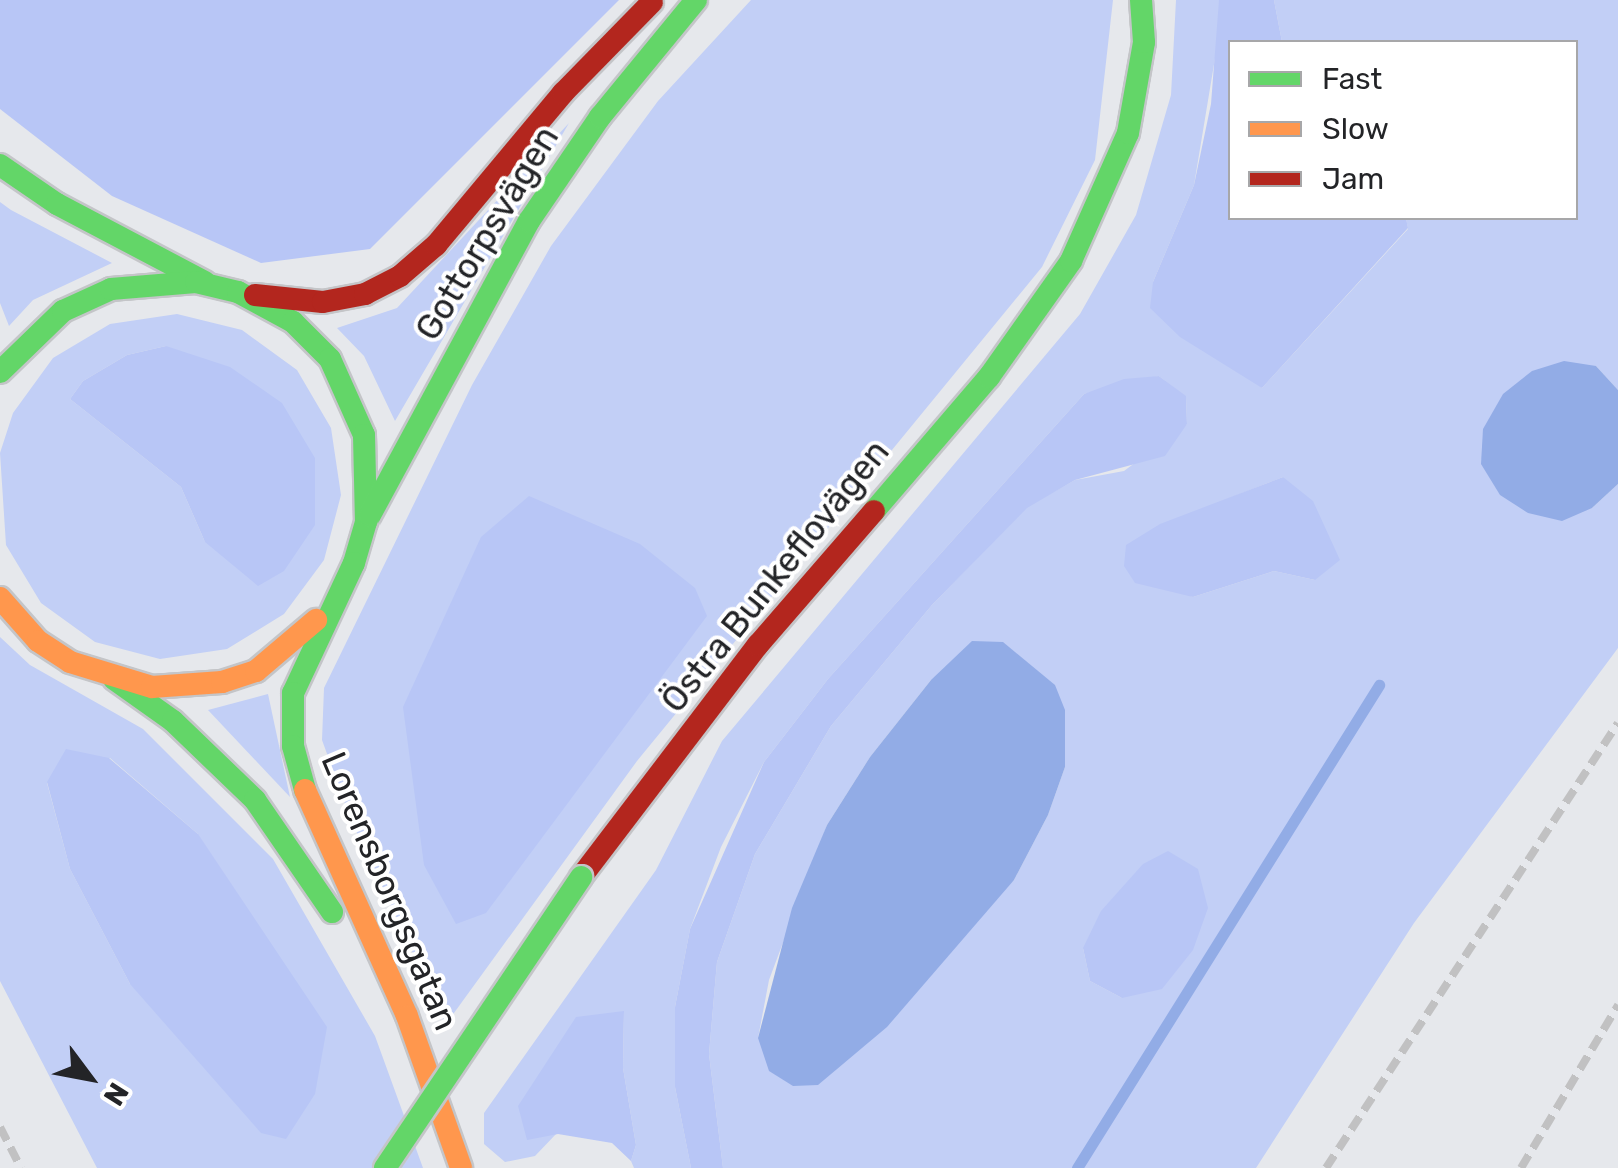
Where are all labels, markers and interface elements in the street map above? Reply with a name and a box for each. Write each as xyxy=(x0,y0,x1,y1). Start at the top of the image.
legend xyxy=(1228,40,1578,220)
text: Fast xyxy=(1322,61,1382,97)
text: Slow xyxy=(1322,111,1389,147)
street label: Gottorpsvägen xyxy=(407,118,567,348)
text: Jam xyxy=(1322,161,1384,197)
street label: Östra Bunkeflovägen xyxy=(652,431,898,721)
street label: Lorensborgsgatan xyxy=(312,746,468,1036)
north arrow xyxy=(40,1028,140,1128)
text: N xyxy=(97,1077,135,1111)

